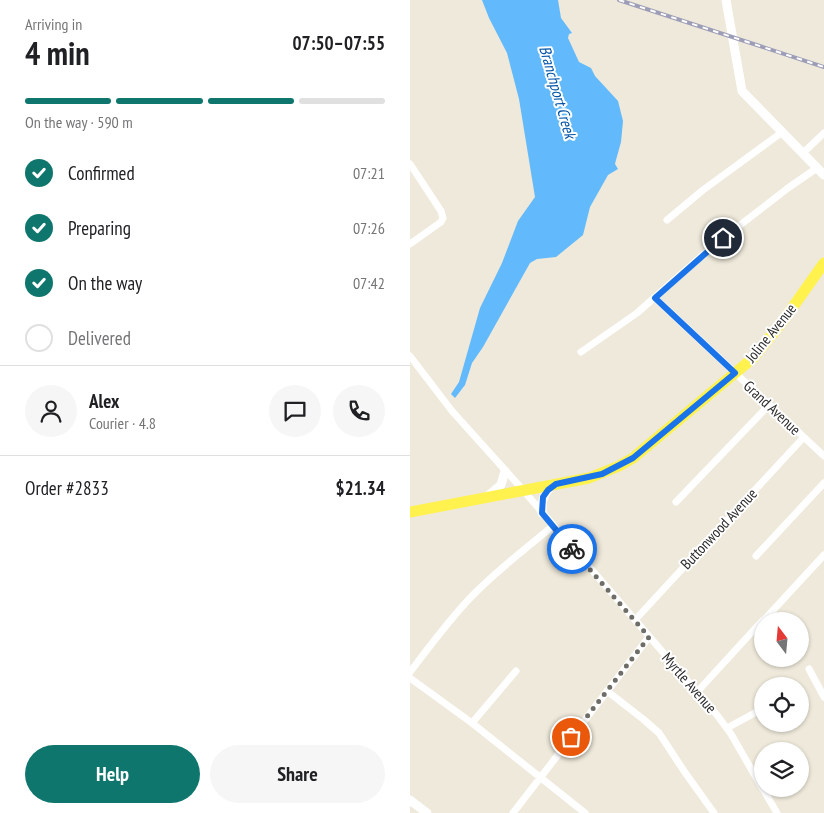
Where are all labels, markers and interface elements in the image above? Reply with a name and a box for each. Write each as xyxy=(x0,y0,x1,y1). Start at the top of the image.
text: Arriving in xyxy=(25,14,82,34)
text: 07:50–07:55 xyxy=(292,31,385,55)
text: 4 min xyxy=(25,32,90,74)
water label: Branchport Creek xyxy=(535,43,581,142)
text: On the way · 590 m xyxy=(25,112,133,132)
icon: check xyxy=(25,159,53,187)
text: Confirmed xyxy=(68,161,135,185)
text: 07:21 xyxy=(353,163,385,183)
icon: check xyxy=(25,214,53,242)
text: Preparing xyxy=(68,216,131,240)
pin xyxy=(702,217,744,259)
text: 07:26 xyxy=(353,218,385,238)
icon: home xyxy=(709,224,737,252)
icon: check xyxy=(25,269,53,297)
text: On the way xyxy=(68,271,142,295)
text: 07:42 xyxy=(353,273,385,293)
street label: Joline Avenue xyxy=(740,299,800,367)
text: Delivered xyxy=(68,326,131,350)
street label: Grand Avenue xyxy=(740,376,805,439)
button: person xyxy=(25,385,77,437)
button: chat xyxy=(269,385,321,437)
button: phone xyxy=(333,385,385,437)
text: Alex xyxy=(89,389,119,413)
text: Courier · 4.8 xyxy=(89,413,156,433)
text: Order #2833 xyxy=(25,476,109,500)
text: $21.34 xyxy=(336,476,385,500)
street label: Buttonwood Avenue xyxy=(676,484,761,573)
courier xyxy=(547,524,597,574)
icon: bike xyxy=(558,535,586,563)
north arrow xyxy=(754,612,809,668)
map controls xyxy=(754,612,809,797)
street label: Myrtle Avenue xyxy=(658,648,721,717)
button: locate xyxy=(754,677,809,732)
pin xyxy=(550,716,592,758)
icon: bag xyxy=(557,723,585,751)
button: layers xyxy=(754,742,809,797)
button: Help xyxy=(25,745,200,803)
button: Share xyxy=(210,745,385,803)

